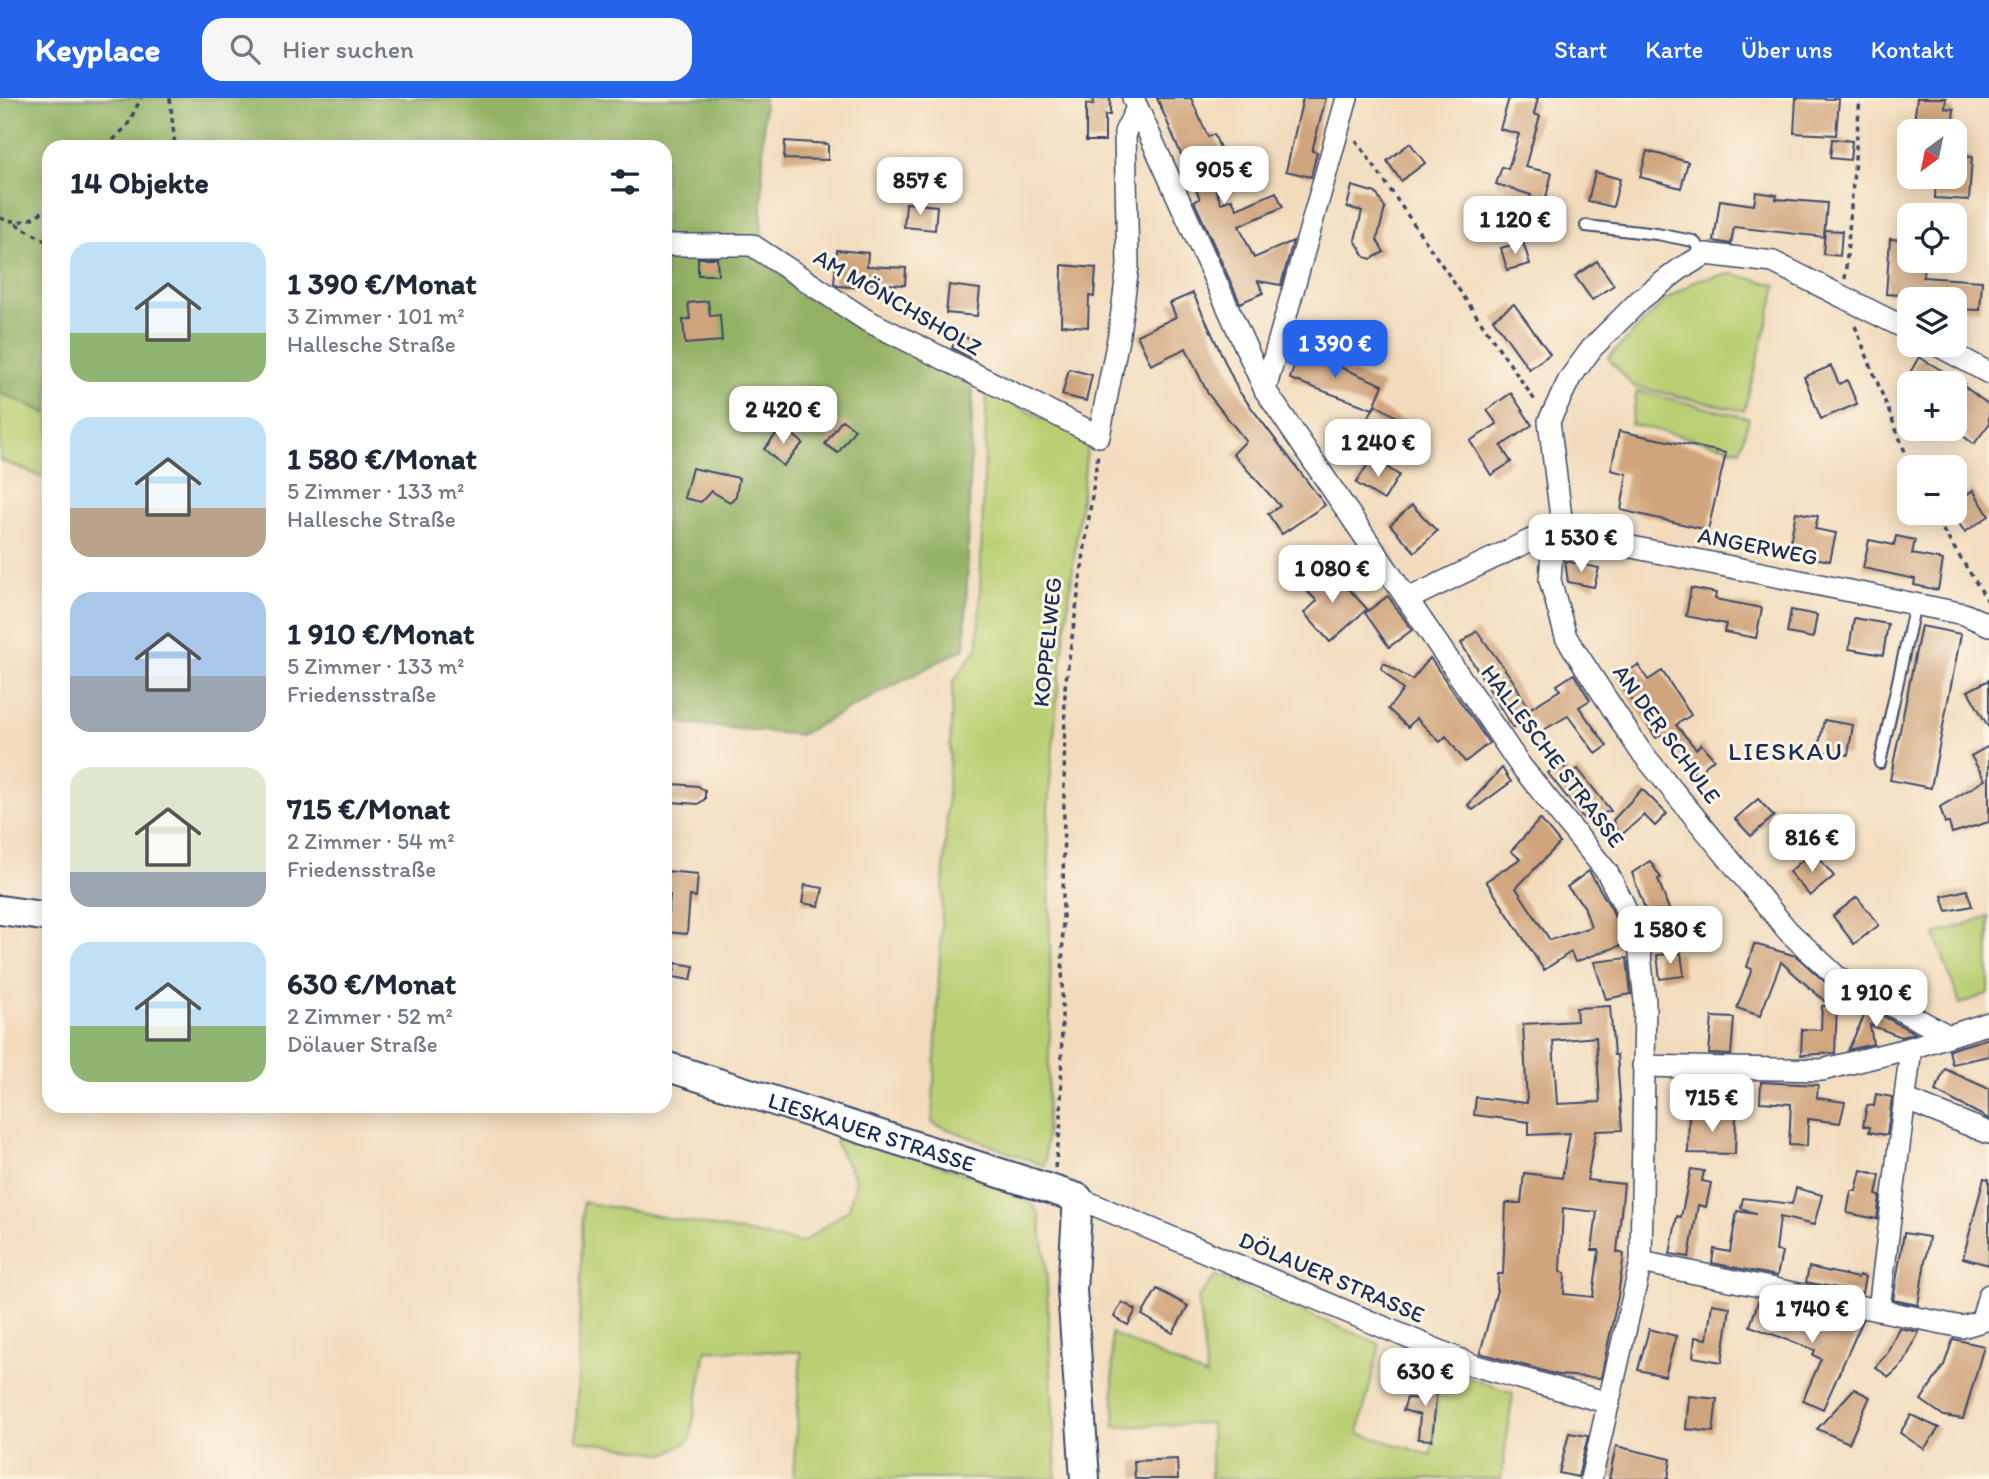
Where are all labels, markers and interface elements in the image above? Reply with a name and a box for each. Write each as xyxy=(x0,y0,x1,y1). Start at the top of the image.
search box xyxy=(202,18,692,81)
text: Keyplace xyxy=(35,30,160,69)
icon: search xyxy=(226,30,264,68)
text: Hier suchen xyxy=(282,33,414,65)
text: Start xyxy=(1554,35,1607,64)
text: Karte xyxy=(1645,35,1703,64)
text: Über uns xyxy=(1741,35,1833,64)
text: Kontakt xyxy=(1871,35,1954,64)
north arrow xyxy=(1897,119,1967,189)
map controls xyxy=(1897,119,1967,525)
pin: 905 € xyxy=(1175,146,1273,206)
text: 905 € xyxy=(1196,155,1252,183)
pin: 857 € xyxy=(871,158,969,217)
icon: filters xyxy=(606,163,644,201)
text: 14 Objekte xyxy=(70,164,209,201)
text: 857 € xyxy=(893,166,947,194)
pin: 1 120 € xyxy=(1450,197,1580,256)
button: locate xyxy=(1897,203,1967,273)
text: 1 120 € xyxy=(1479,205,1551,233)
street label: AM MÖNCHSHOLZ xyxy=(809,242,987,362)
text: 1 390 €/Monat xyxy=(287,265,477,302)
icon: home xyxy=(126,270,210,354)
button: layers xyxy=(1897,287,1967,357)
text: 3 Zimmer · 101 m² xyxy=(287,302,465,330)
pin: 1 390 € xyxy=(1270,320,1400,380)
text: 1 390 € xyxy=(1299,329,1371,357)
text: Hallesche Straße xyxy=(287,330,456,358)
button: + xyxy=(1897,371,1967,441)
pin: 2 420 € xyxy=(718,386,848,446)
text: 2 420 € xyxy=(745,395,821,423)
pin: 1 240 € xyxy=(1313,420,1443,479)
text: 1 240 € xyxy=(1341,428,1415,456)
text: 1 580 €/Monat xyxy=(287,440,477,477)
icon: home xyxy=(126,445,210,529)
button: − xyxy=(1897,455,1967,525)
text: 5 Zimmer · 133 m² xyxy=(287,477,464,505)
text: Hallesche Straße xyxy=(287,505,456,533)
pin: 1 530 € xyxy=(1516,514,1646,574)
street label: ANGERWEG xyxy=(1696,521,1820,571)
text: 1 530 € xyxy=(1545,523,1617,551)
pin: 1 080 € xyxy=(1267,546,1397,605)
text: 1 080 € xyxy=(1294,554,1370,582)
street label: KOPPELWEG xyxy=(1026,576,1068,708)
text: 1 910 €/Monat xyxy=(287,615,474,652)
icon: home xyxy=(126,620,210,704)
text: 5 Zimmer · 133 m² xyxy=(287,652,464,680)
street label: HALLESCHE STRASSE xyxy=(1475,659,1631,853)
street label: AN DER SCHULE xyxy=(1607,659,1727,809)
text: Friedensstraße xyxy=(287,680,436,708)
district label: LIESKAU xyxy=(1728,735,1844,767)
text: 715 €/Monat xyxy=(287,790,450,827)
icon: home xyxy=(126,795,210,879)
pin: 816 € xyxy=(1763,814,1861,874)
text: 816 € xyxy=(1785,823,1839,851)
text: 2 Zimmer · 54 m² xyxy=(287,827,455,855)
text: Friedensstraße xyxy=(287,855,436,883)
pin: 1 580 € xyxy=(1605,906,1735,966)
text: 1 580 € xyxy=(1633,915,1707,943)
text: 630 €/Monat xyxy=(287,965,456,1002)
icon: home xyxy=(126,970,210,1054)
pin: 1 910 € xyxy=(1811,970,1941,1029)
text: 1 910 € xyxy=(1840,978,1912,1006)
text: 2 Zimmer · 52 m² xyxy=(287,1002,453,1030)
text: Dölauer Straße xyxy=(287,1030,438,1058)
pin: 715 € xyxy=(1663,1074,1761,1134)
text: 715 € xyxy=(1686,1083,1738,1111)
street label: LIESKAUER STRASSE xyxy=(765,1086,979,1178)
street label: DÖLAUER STRASSE xyxy=(1235,1225,1429,1329)
pin: 1 740 € xyxy=(1747,1286,1877,1345)
text: 1 740 € xyxy=(1775,1294,1849,1322)
pin: 630 € xyxy=(1376,1348,1474,1408)
text: 630 € xyxy=(1396,1357,1454,1385)

